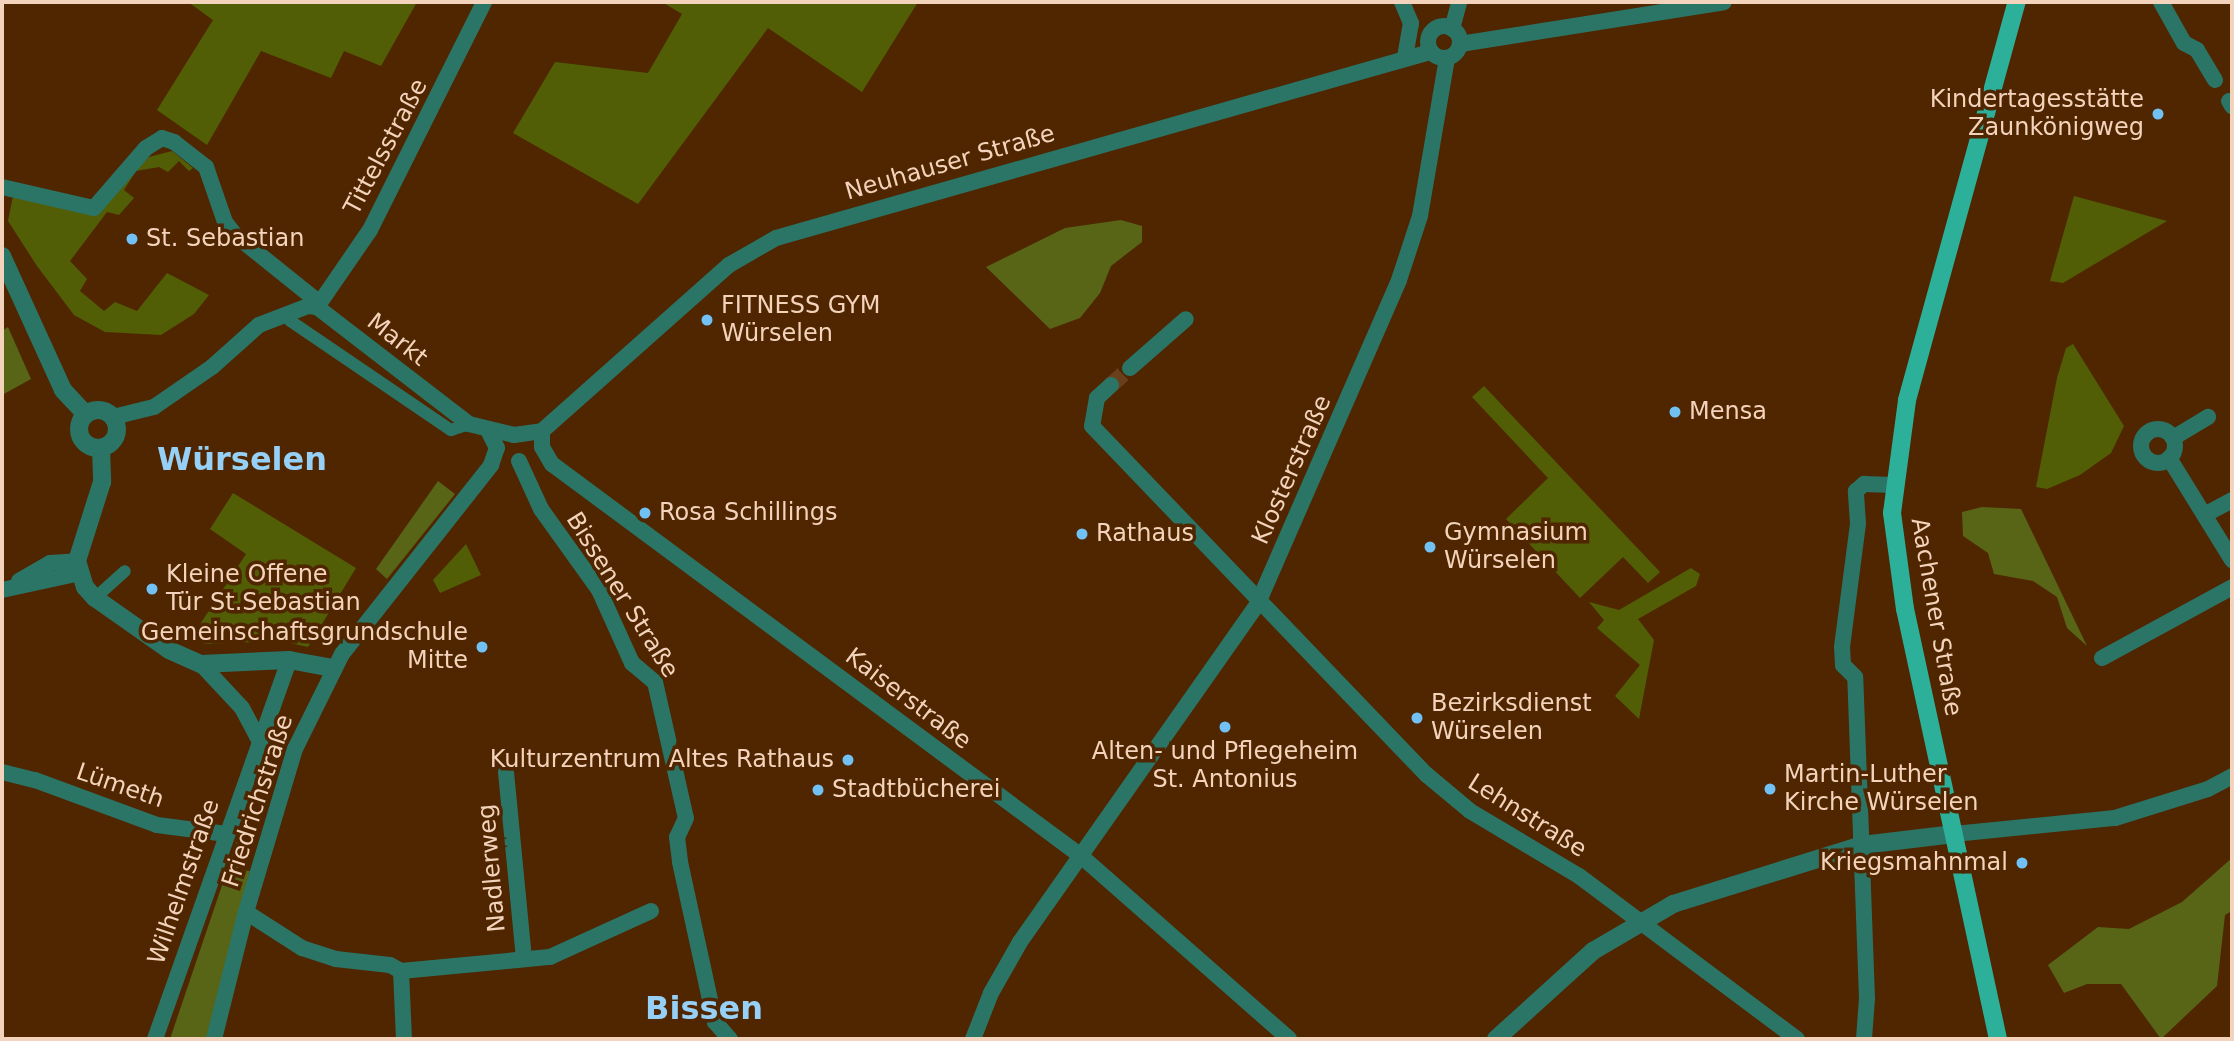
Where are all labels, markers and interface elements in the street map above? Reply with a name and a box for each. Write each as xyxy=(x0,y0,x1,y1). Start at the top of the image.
street label: Tittelsstraße xyxy=(338,74,434,220)
place label: Kindertagesstätte Zaunkönigweg xyxy=(1930,86,2144,142)
marker: Kindertagesstätte Zaunkönigweg xyxy=(2150,106,2166,122)
street label: Neuhauser Straße xyxy=(842,119,1058,207)
place label: St. Sebastian xyxy=(146,225,304,253)
marker: St. Sebastian xyxy=(124,231,140,247)
place label: FITNESS GYM Würselen xyxy=(721,292,881,348)
street label: Markt xyxy=(361,308,433,372)
marker: FITNESS GYM Würselen xyxy=(699,312,715,328)
street label: Klosterstraße xyxy=(1246,391,1338,549)
place label: Mensa xyxy=(1689,398,1767,426)
marker: Mensa xyxy=(1667,404,1683,420)
district label: Würselen xyxy=(157,440,327,478)
place label: Rosa Schillings xyxy=(659,499,837,527)
marker: Rosa Schillings xyxy=(637,505,653,521)
street label: Bissener Straße xyxy=(560,507,684,683)
street label: Aachener Straße xyxy=(1904,516,1968,718)
place label: Gymnasium Würselen xyxy=(1444,519,1588,575)
place label: Rathaus xyxy=(1096,520,1194,548)
marker: Rathaus xyxy=(1074,526,1090,542)
marker: Gymnasium Würselen xyxy=(1422,539,1438,555)
place label: Kleine Offene Tür St.Sebastian xyxy=(166,561,361,617)
marker: Kleine Offene Tür St.Sebastian xyxy=(144,581,160,597)
place label: Gemeinschaftsgrundschule Mitte xyxy=(141,619,468,675)
marker: Gemeinschaftsgrundschule Mitte xyxy=(474,639,490,655)
street label: Kaiserstraße xyxy=(839,642,977,756)
place label: Bezirksdienst Würselen xyxy=(1431,690,1592,746)
marker: Bezirksdienst Würselen xyxy=(1409,710,1425,726)
street label: Friedrichstraße xyxy=(217,711,299,891)
marker: Alten- und Pflegeheim St. Antonius xyxy=(1217,719,1233,735)
place label: Alten- und Pflegeheim St. Antonius xyxy=(1092,738,1358,794)
place label: Kulturzentrum Altes Rathaus xyxy=(490,746,834,774)
marker: Kulturzentrum Altes Rathaus xyxy=(840,752,856,768)
street label: Lümeth xyxy=(72,758,168,814)
place label: Martin-Luther Kirche Würselen xyxy=(1784,761,1978,817)
street label: Lehnstraße xyxy=(1462,768,1592,864)
place label: Stadtbücherei xyxy=(832,776,1000,804)
marker: Martin-Luther Kirche Würselen xyxy=(1762,781,1778,797)
marker: Stadtbücherei xyxy=(810,782,826,798)
street label: Wilhelmstraße xyxy=(142,796,226,968)
street label: Nadlerweg xyxy=(472,803,512,933)
place label: Kriegsmahnmal xyxy=(1820,849,2008,877)
marker: Kriegsmahnmal xyxy=(2014,855,2030,871)
district label: Bissen xyxy=(645,989,763,1027)

